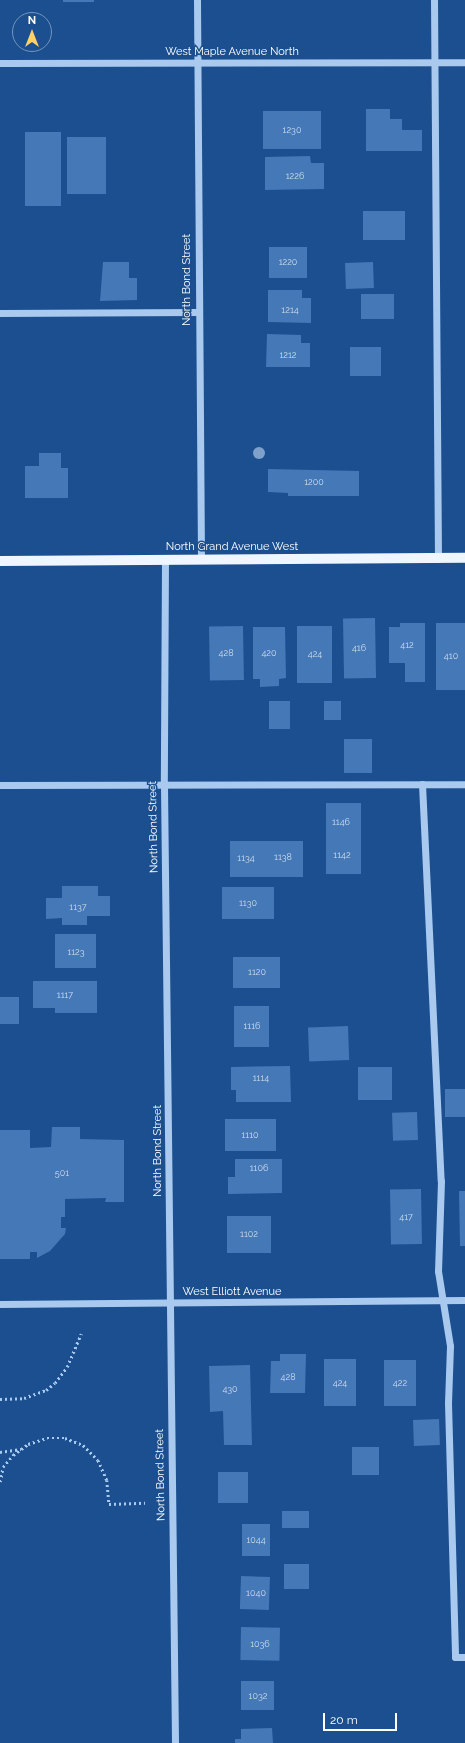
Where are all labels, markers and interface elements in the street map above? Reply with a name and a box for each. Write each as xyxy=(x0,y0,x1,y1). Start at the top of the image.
north arrow xyxy=(12,12,52,52)
text: N xyxy=(28,14,36,27)
street label: West Maple Avenue North xyxy=(165,45,299,59)
house number: 1230 xyxy=(283,125,301,135)
house number: 1226 xyxy=(286,171,304,181)
street label: North Bond Street xyxy=(180,234,194,326)
house number: 1220 xyxy=(279,257,297,267)
house number: 1214 xyxy=(281,305,299,315)
house number: 1212 xyxy=(279,350,297,360)
house number: 1200 xyxy=(304,477,324,487)
street label: North Grand Avenue West xyxy=(165,540,299,554)
house number: 412 xyxy=(400,640,414,650)
house number: 416 xyxy=(352,643,366,653)
house number: 428 xyxy=(219,648,233,658)
house number: 420 xyxy=(261,648,277,658)
house number: 424 xyxy=(308,649,322,659)
house number: 410 xyxy=(444,651,458,661)
street label: North Bond Street xyxy=(147,781,161,873)
house number: 1146 xyxy=(332,817,350,827)
house number: 1142 xyxy=(333,850,351,860)
house number: 1138 xyxy=(274,852,292,862)
house number: 1134 xyxy=(237,853,255,863)
house number: 1130 xyxy=(239,898,257,908)
house number: 1137 xyxy=(69,902,87,912)
house number: 1123 xyxy=(67,947,85,957)
house number: 1120 xyxy=(248,967,266,977)
house number: 1117 xyxy=(57,990,73,1000)
house number: 1116 xyxy=(244,1021,260,1031)
house number: 1114 xyxy=(253,1073,269,1083)
street label: North Bond Street xyxy=(151,1105,165,1197)
house number: 1110 xyxy=(241,1130,259,1140)
house number: 1106 xyxy=(250,1163,268,1173)
house number: 501 xyxy=(55,1168,69,1178)
house number: 417 xyxy=(399,1212,413,1222)
house number: 1102 xyxy=(240,1229,258,1239)
street label: West Elliott Avenue xyxy=(182,1285,282,1299)
house number: 428 xyxy=(281,1372,295,1382)
house number: 424 xyxy=(333,1378,347,1388)
house number: 422 xyxy=(393,1378,407,1388)
house number: 430 xyxy=(222,1384,238,1394)
street label: North Bond Street xyxy=(154,1429,168,1521)
house number: 1044 xyxy=(246,1535,266,1545)
house number: 1040 xyxy=(246,1588,266,1598)
house number: 1036 xyxy=(250,1639,270,1649)
house number: 1032 xyxy=(249,1691,267,1701)
scale bar xyxy=(325,1705,399,1731)
text: 20 m xyxy=(330,1713,358,1727)

